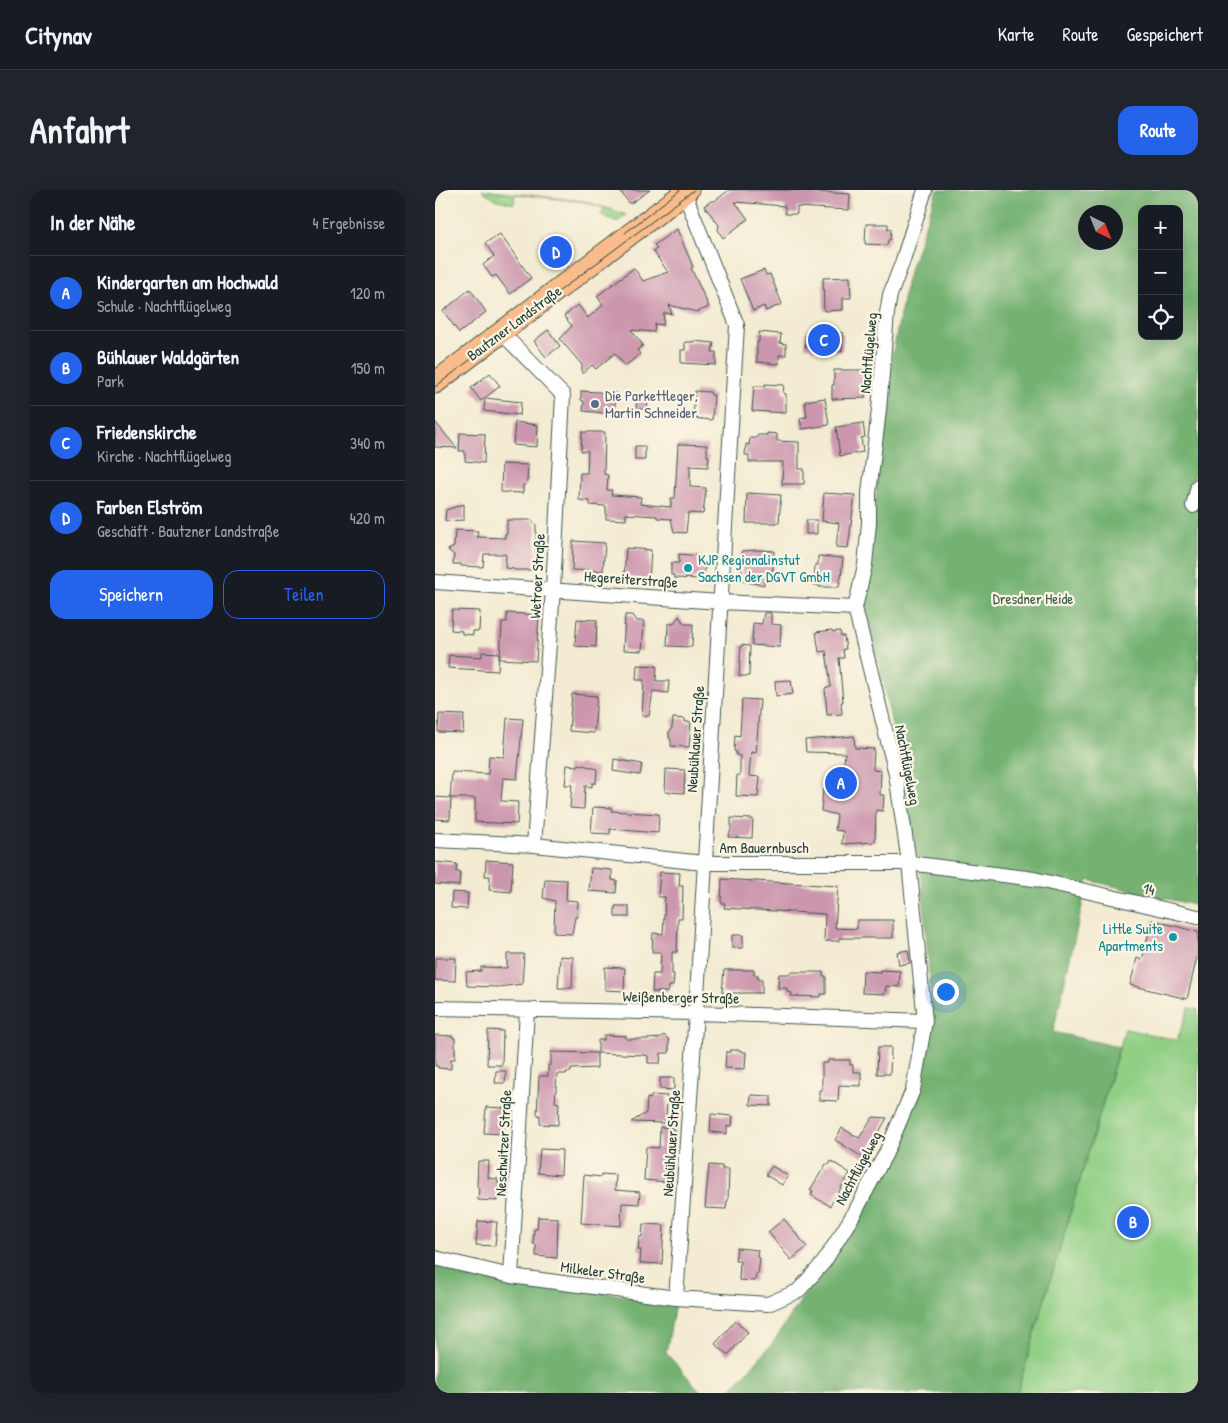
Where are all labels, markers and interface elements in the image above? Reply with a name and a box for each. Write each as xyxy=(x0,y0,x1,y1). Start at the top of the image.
text: Citynav xyxy=(25,19,92,51)
text: Karte xyxy=(998,22,1035,47)
text: Route xyxy=(1063,22,1099,47)
text: Gespeichert xyxy=(1127,22,1203,47)
button: Route xyxy=(1118,106,1198,155)
text: Anfahrt xyxy=(30,107,129,154)
north arrow xyxy=(1078,205,1123,250)
map controls xyxy=(1138,205,1183,340)
button: + xyxy=(1138,205,1183,250)
text: In der Nähe xyxy=(50,208,135,237)
text: 4 Ergebnisse xyxy=(313,212,385,234)
pin: D xyxy=(540,233,572,271)
button: − xyxy=(1138,250,1183,295)
text: Kindergarten am Hochwald xyxy=(97,269,278,295)
street label: Bautzner Landstraße xyxy=(462,280,566,366)
text: A xyxy=(62,282,70,304)
text: 120 m xyxy=(350,282,385,304)
text: Schule · Nachtflügelweg xyxy=(97,295,231,317)
button: locate xyxy=(1138,295,1183,340)
street label: Nachtflügelweg xyxy=(854,311,882,394)
pin: C xyxy=(808,321,840,359)
text: Bühlauer Waldgärten xyxy=(97,344,239,370)
text: B xyxy=(62,357,70,379)
text: 150 m xyxy=(351,357,385,379)
text: Park xyxy=(97,370,124,392)
place label: Die Parkettleger, Martin Schneider xyxy=(605,385,698,423)
marker: Die Parkettleger, Martin Schneider xyxy=(589,398,601,410)
text: Friedenskirche xyxy=(97,419,197,445)
text: C xyxy=(62,432,70,454)
text: 340 m xyxy=(350,432,385,454)
text: Kirche · Nachtflügelweg xyxy=(97,445,231,467)
text: Farben Elström xyxy=(97,494,202,520)
text: D xyxy=(62,507,70,529)
text: 420 m xyxy=(350,507,385,529)
text: Geschäft · Bautzner Landstraße xyxy=(97,520,279,542)
street label: Wetroer Straße xyxy=(524,533,550,619)
place label: KJP Regionalinstut Sachsen der DGVT GmbH xyxy=(698,549,830,587)
marker: KJP Regionalinstut Sachsen der DGVT GmbH xyxy=(682,562,694,574)
street label: Hegereiterstraße xyxy=(583,565,679,593)
button: Speichern xyxy=(50,570,213,619)
button: Teilen xyxy=(223,570,385,619)
park label: Dresdner Heide xyxy=(993,588,1073,609)
street label: Neubühlauer Straße xyxy=(681,685,709,793)
street label: Nachtflügelweg xyxy=(890,723,926,807)
pin: A xyxy=(825,764,857,802)
street label: Am Bauernbusch xyxy=(719,837,809,858)
street label: 14 xyxy=(1141,878,1157,901)
place label: Little Suite Apartments xyxy=(1099,918,1163,956)
marker: Little Suite Apartments xyxy=(1167,931,1179,943)
your location xyxy=(933,979,959,1005)
street label: Weißenberger Straße xyxy=(622,985,740,1009)
street label: Neschwitzer Straße xyxy=(490,1089,516,1197)
street label: Neubühlauer Straße xyxy=(657,1089,685,1197)
street label: Nachtflügelweg xyxy=(830,1127,886,1209)
pin: B xyxy=(1117,1203,1149,1241)
street label: Milkeler Straße xyxy=(559,1256,647,1288)

